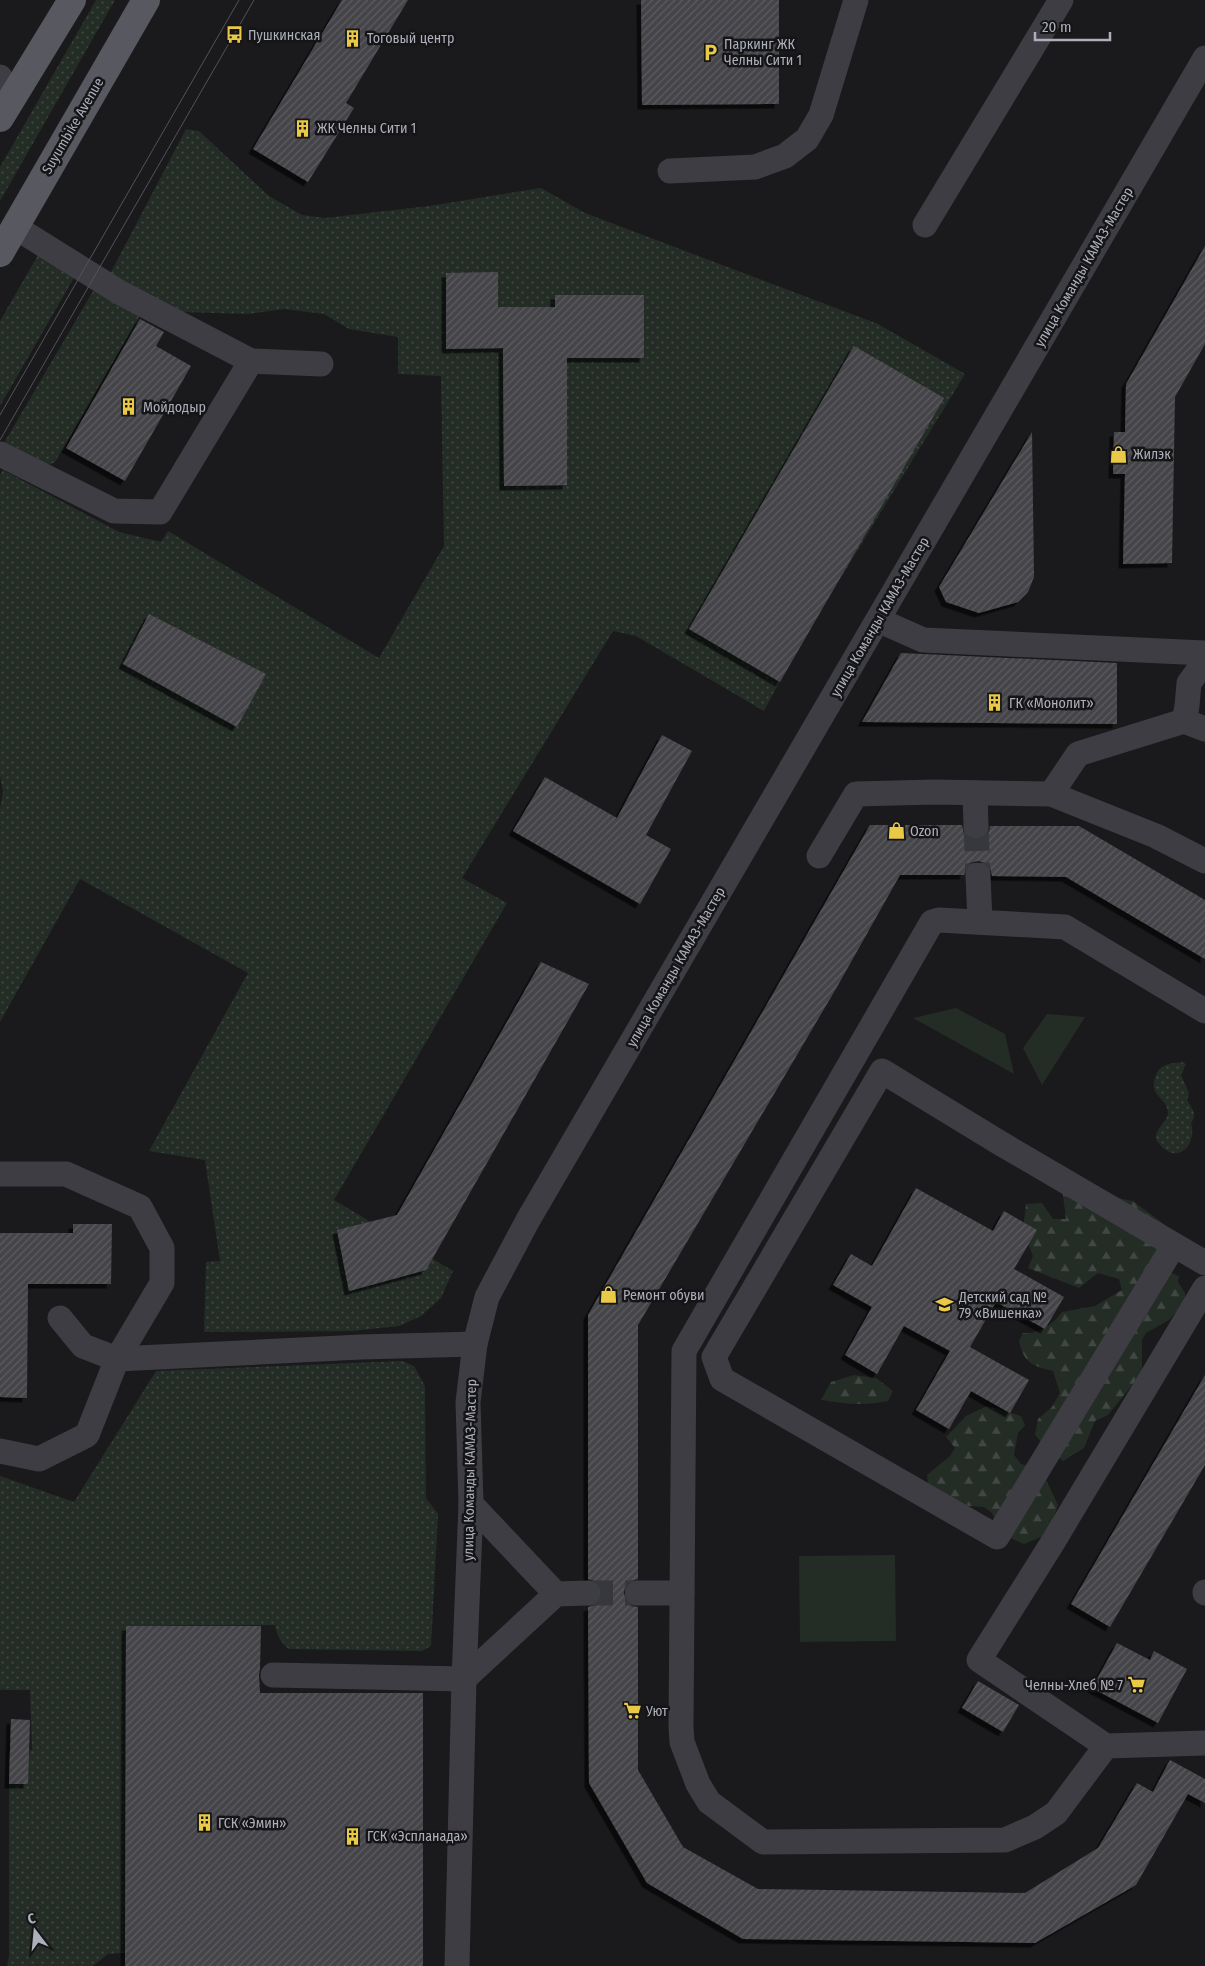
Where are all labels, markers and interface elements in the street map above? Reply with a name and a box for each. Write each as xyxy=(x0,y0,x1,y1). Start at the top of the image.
scale bar xyxy=(1035,10,1110,42)
text: 20 m xyxy=(1042,18,1072,36)
bus stop icon: Пушкинская xyxy=(224,25,244,45)
place label: Пушкинская xyxy=(248,27,320,44)
building icon: Тоговый центр xyxy=(343,28,363,48)
place label: Тоговый центр xyxy=(367,30,454,47)
place label: Паркинг ЖК Челны Сити 1 xyxy=(724,36,802,69)
parking icon: Паркинг ЖК Челны Сити 1 xyxy=(700,42,720,62)
street label: Suyumbike Avenue xyxy=(39,75,107,177)
building icon: ЖК Челны Сити 1 xyxy=(293,118,313,138)
place label: ЖК Челны Сити 1 xyxy=(317,120,416,137)
street label: улица Команды КАМАЗ-Мастер xyxy=(1031,184,1137,350)
building icon: Мойдодыр xyxy=(119,397,139,417)
place label: Мойдодыр xyxy=(143,399,206,416)
shop icon: Жилэк xyxy=(1109,444,1129,464)
place label: Жилэк xyxy=(1133,446,1171,463)
street label: улица Команды КАМАЗ-Мастер xyxy=(827,534,933,700)
building icon: ГК «Монолит» xyxy=(985,693,1005,713)
place label: ГК «Монолит» xyxy=(1009,695,1094,712)
shop icon: Ozon xyxy=(886,821,906,841)
place label: Ozon xyxy=(910,823,939,840)
street label: улица Команды КАМАЗ-Мастер xyxy=(623,884,729,1050)
shop icon: Ремонт обуви xyxy=(599,1285,619,1305)
place label: Ремонт обуви xyxy=(623,1287,705,1304)
place label: Детский сад № 79 «Вишенка» xyxy=(958,1289,1047,1322)
school or university icon: Детский сад № 79 «Вишенка» xyxy=(935,1295,955,1315)
street label: улица Команды КАМАЗ-Мастер xyxy=(460,1379,480,1561)
supermarket icon: Челны-Хлеб № 7 xyxy=(1127,1675,1147,1695)
place label: Челны-Хлеб № 7 xyxy=(1025,1677,1123,1694)
supermarket icon: Уют xyxy=(622,1701,642,1721)
place label: Уют xyxy=(645,1703,668,1720)
building icon: ГСК «Эмин» xyxy=(194,1813,214,1833)
place label: ГСК «Эмин» xyxy=(218,1815,287,1832)
building icon: ГСК «Эспланада» xyxy=(343,1826,363,1846)
place label: ГСК «Эспланада» xyxy=(367,1828,468,1845)
north arrow xyxy=(10,1906,60,1956)
text: С xyxy=(26,1910,38,1928)

